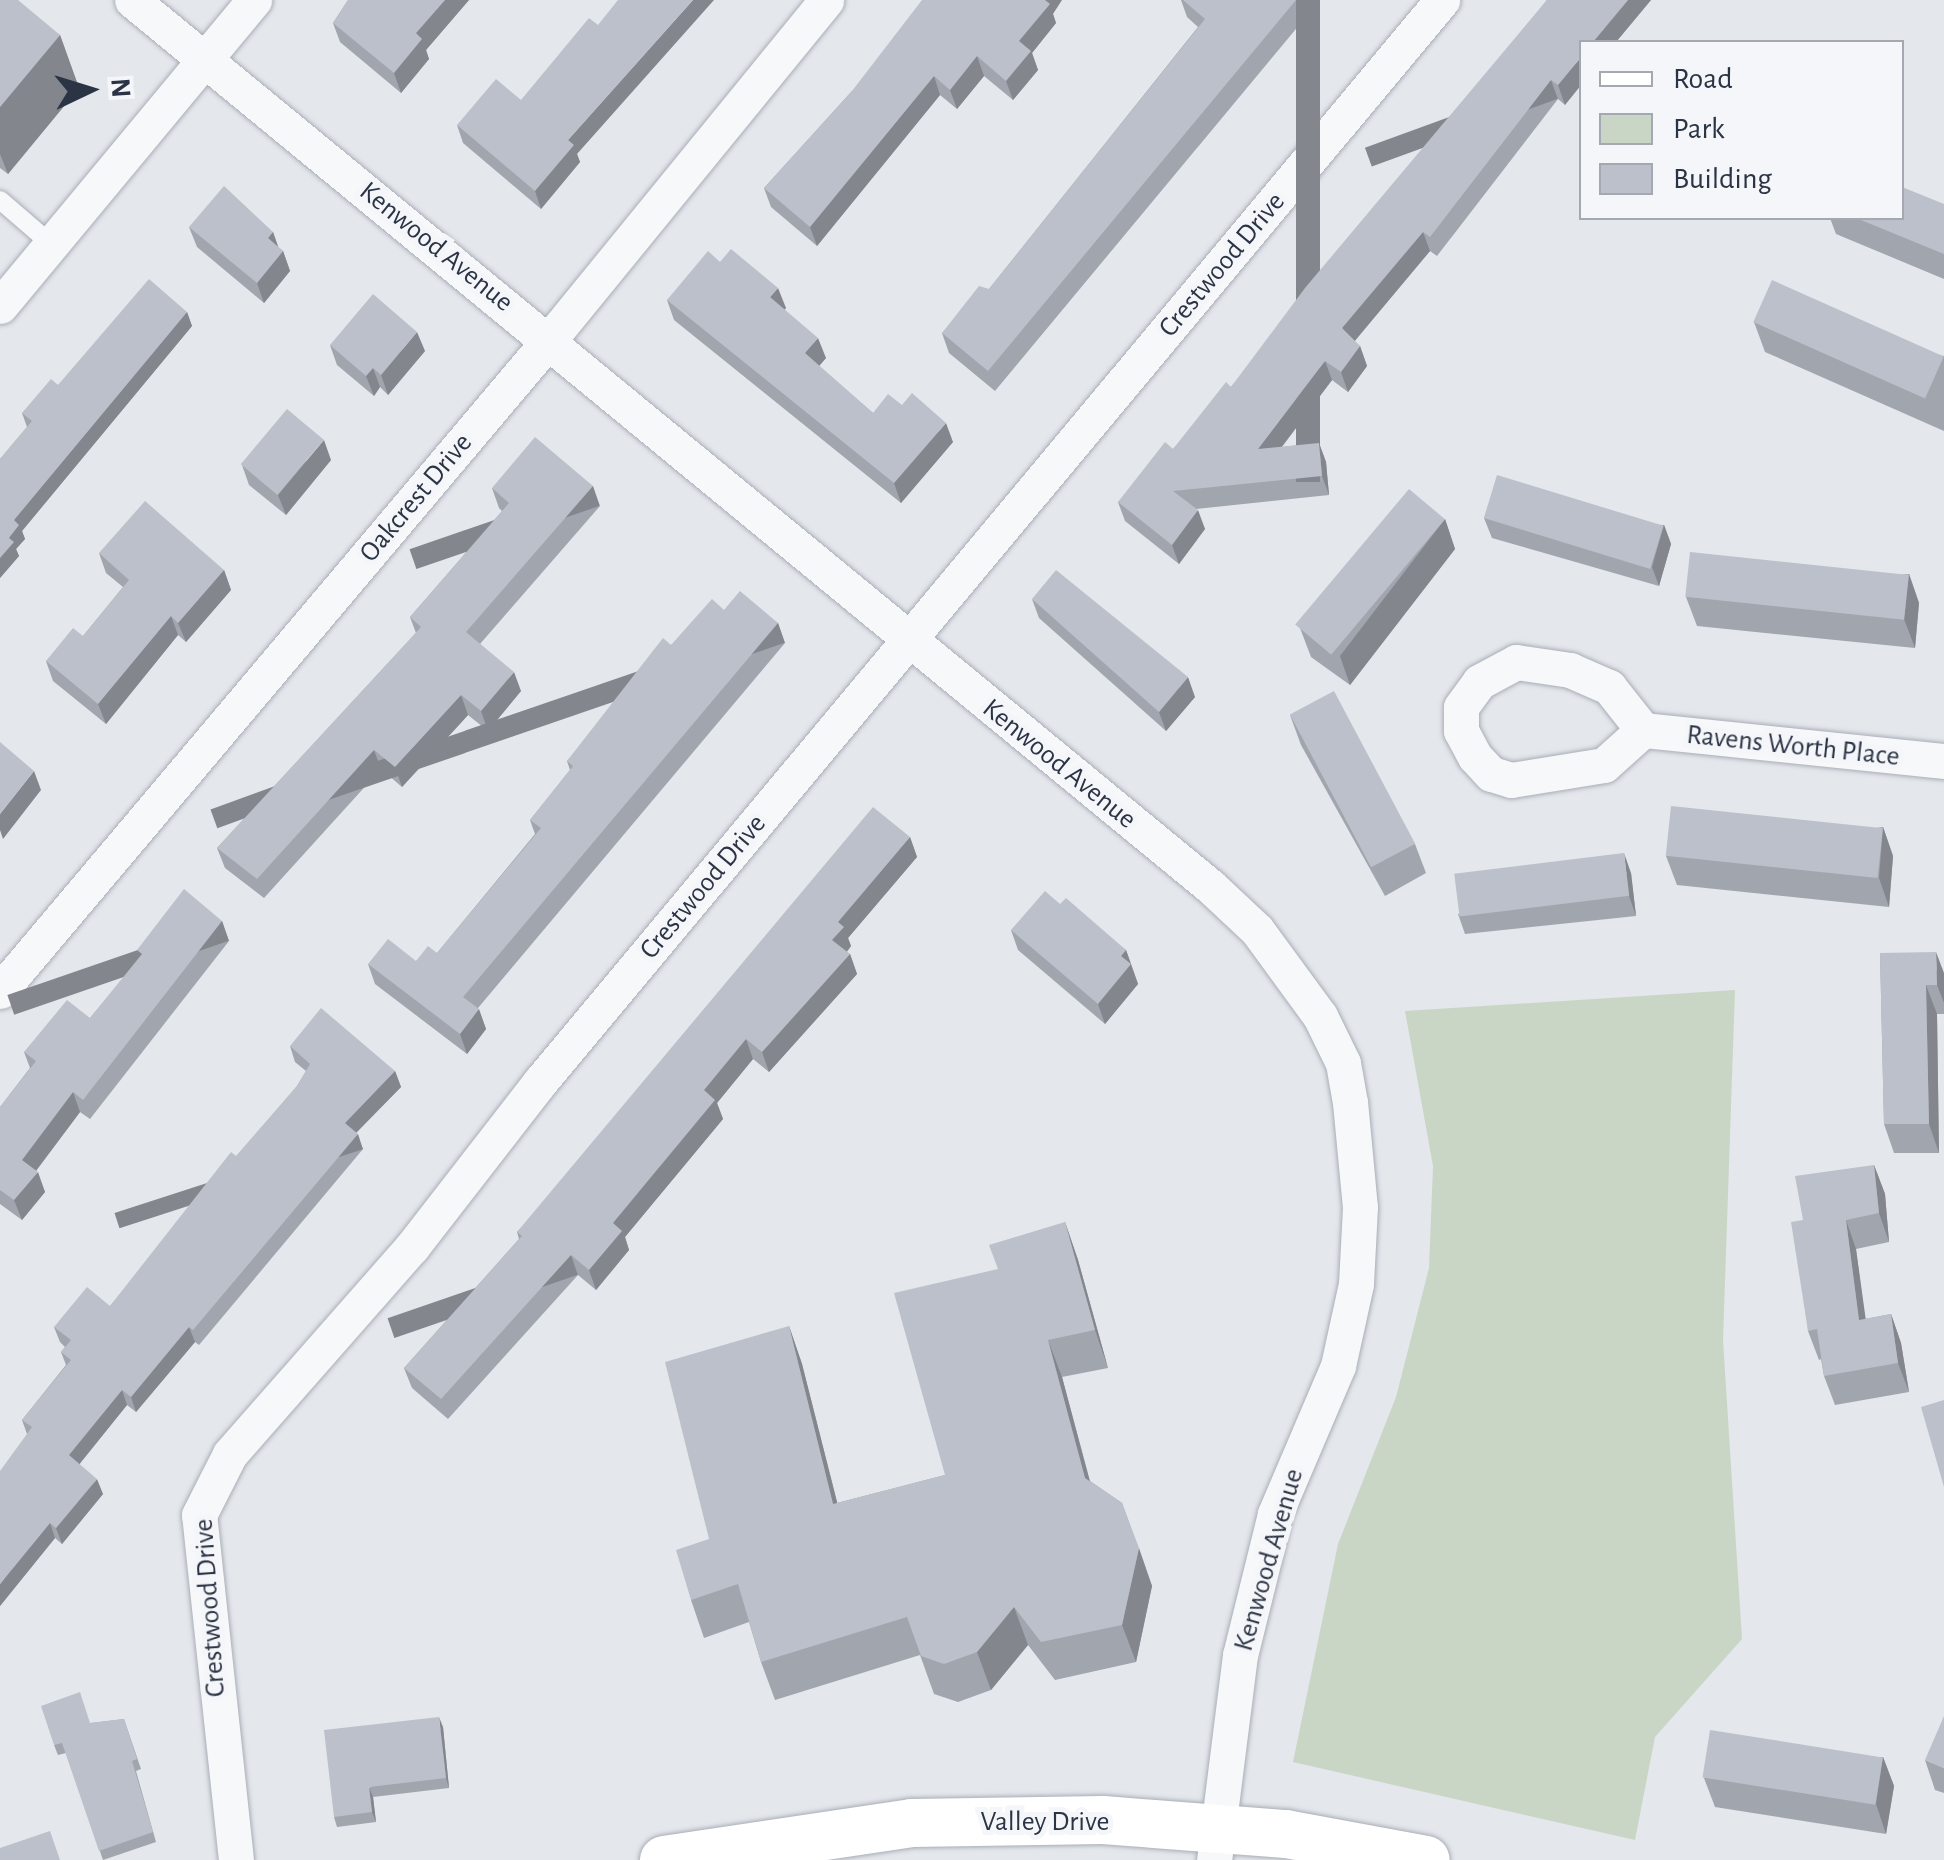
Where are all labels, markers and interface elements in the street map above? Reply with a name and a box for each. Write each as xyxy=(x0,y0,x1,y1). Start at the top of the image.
north arrow xyxy=(40,40,140,140)
legend xyxy=(1579,40,1904,220)
text: Road xyxy=(1673,64,1733,94)
text: N xyxy=(105,77,135,99)
text: Park xyxy=(1673,114,1725,144)
text: Building xyxy=(1673,164,1772,194)
street label: Kenwood Avenue xyxy=(352,175,520,319)
street label: Crestwood Drive xyxy=(1152,186,1292,344)
street label: Oakcrest Drive xyxy=(352,427,480,569)
street label: Kenwood Avenue xyxy=(975,692,1143,836)
street label: Ravens Worth Place xyxy=(1685,718,1901,774)
street label: Crestwood Drive xyxy=(633,808,773,966)
street label: Kenwood Avenue xyxy=(1227,1465,1311,1655)
street label: Crestwood Drive xyxy=(187,1518,233,1698)
street label: Valley Drive xyxy=(981,1805,1109,1839)

